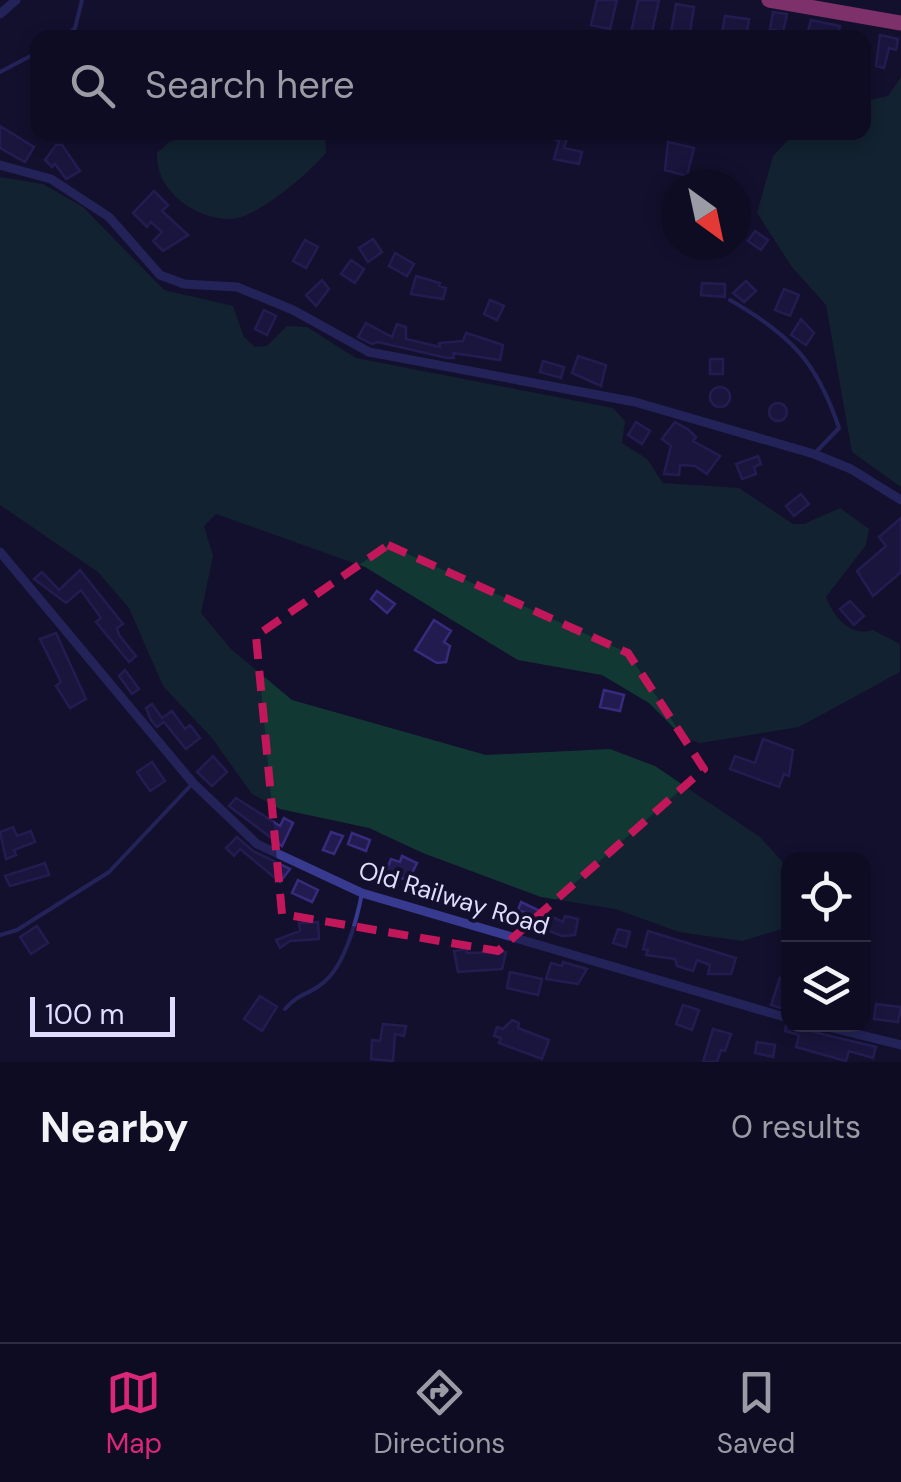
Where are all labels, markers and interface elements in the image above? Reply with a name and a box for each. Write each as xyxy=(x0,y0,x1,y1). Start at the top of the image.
search box xyxy=(30,30,871,140)
icon: search xyxy=(65,58,120,113)
text: Search here xyxy=(145,60,355,110)
north arrow xyxy=(661,170,751,260)
map controls xyxy=(781,852,871,1032)
button: locate xyxy=(781,852,871,942)
street label: Old Railway Road xyxy=(355,853,553,943)
button: layers xyxy=(781,942,871,1032)
scale bar xyxy=(30,992,175,1036)
text: 100 m xyxy=(45,996,124,1033)
text: Nearby xyxy=(40,1100,189,1155)
text: 0 results xyxy=(731,1106,861,1148)
tab: Map xyxy=(106,1365,162,1462)
tab: Directions xyxy=(374,1365,505,1462)
tab: Saved xyxy=(717,1365,795,1462)

